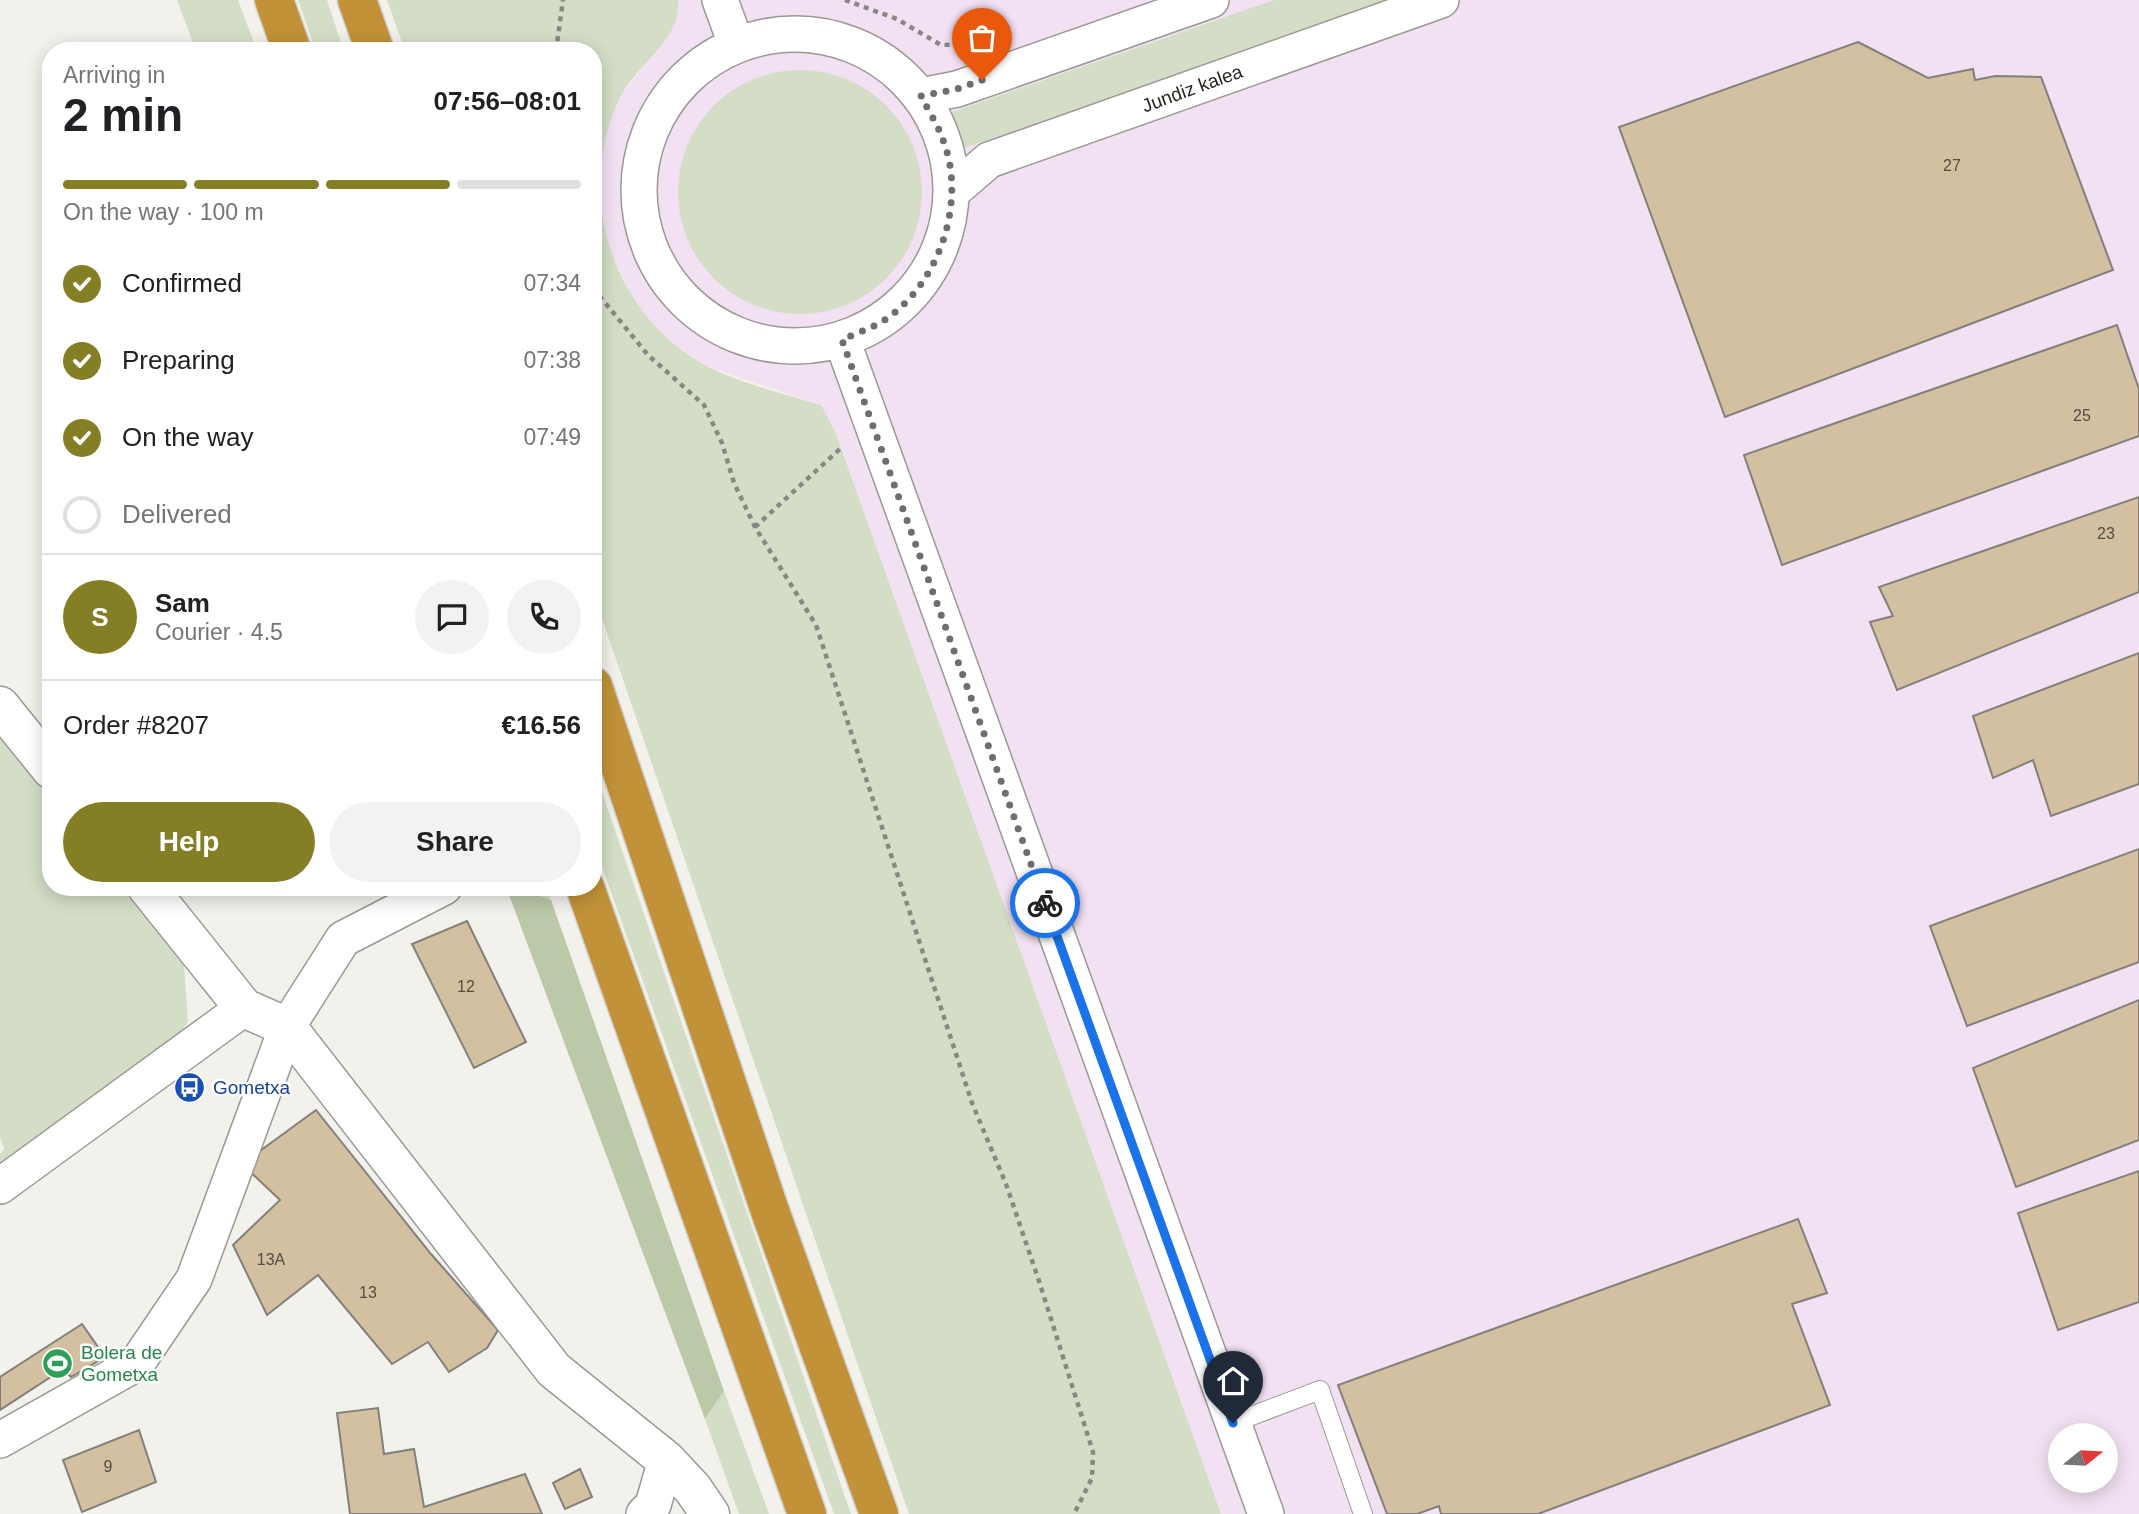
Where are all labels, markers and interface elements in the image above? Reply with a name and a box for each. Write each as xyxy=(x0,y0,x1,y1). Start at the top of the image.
pin xyxy=(952,8,1012,80)
icon: bag xyxy=(963,19,1001,57)
street label: Jundiz kalea xyxy=(1139,60,1246,116)
text: Arriving in xyxy=(63,62,165,88)
text: 07:56–08:01 xyxy=(434,86,581,116)
text: 2 min xyxy=(63,89,183,141)
house number: 27 xyxy=(1943,157,1961,174)
text: On the way · 100 m xyxy=(63,199,264,225)
icon: check xyxy=(63,265,101,303)
text: Confirmed xyxy=(122,268,242,298)
text: 07:34 xyxy=(523,270,581,296)
icon: check xyxy=(63,342,101,380)
text: Preparing xyxy=(122,345,235,375)
text: 07:38 xyxy=(523,347,581,373)
house number: 25 xyxy=(2073,407,2091,424)
icon: check xyxy=(63,419,101,457)
text: On the way xyxy=(122,422,254,452)
text: 07:49 xyxy=(523,424,581,450)
text: Delivered xyxy=(122,499,232,529)
house number: 23 xyxy=(2097,525,2115,542)
button: chat xyxy=(415,580,489,654)
button: phone xyxy=(507,580,581,654)
text: Sam xyxy=(155,588,210,618)
text: S xyxy=(91,602,109,632)
text: Courier · 4.5 xyxy=(155,619,283,645)
text: Order #8207 xyxy=(63,710,209,740)
text: €16.56 xyxy=(501,710,581,740)
button: Help xyxy=(63,802,315,882)
button: Share xyxy=(329,802,581,882)
courier xyxy=(1010,868,1080,938)
icon: bike xyxy=(1026,884,1064,922)
house number: 12 xyxy=(457,978,475,995)
bus stop icon: Gometxa xyxy=(173,1070,207,1104)
place label: Gometxa xyxy=(213,1077,291,1098)
house number: 13A xyxy=(257,1251,286,1268)
house number: 13 xyxy=(359,1284,377,1301)
place label: Bolera de Gometxa xyxy=(81,1342,162,1385)
sports icon: Bolera de Gometxa xyxy=(41,1346,75,1380)
pin xyxy=(1203,1351,1263,1423)
icon: home xyxy=(1214,1362,1252,1400)
north arrow xyxy=(2048,1423,2118,1493)
map controls xyxy=(2048,1423,2118,1493)
house number: 9 xyxy=(104,1458,113,1475)

